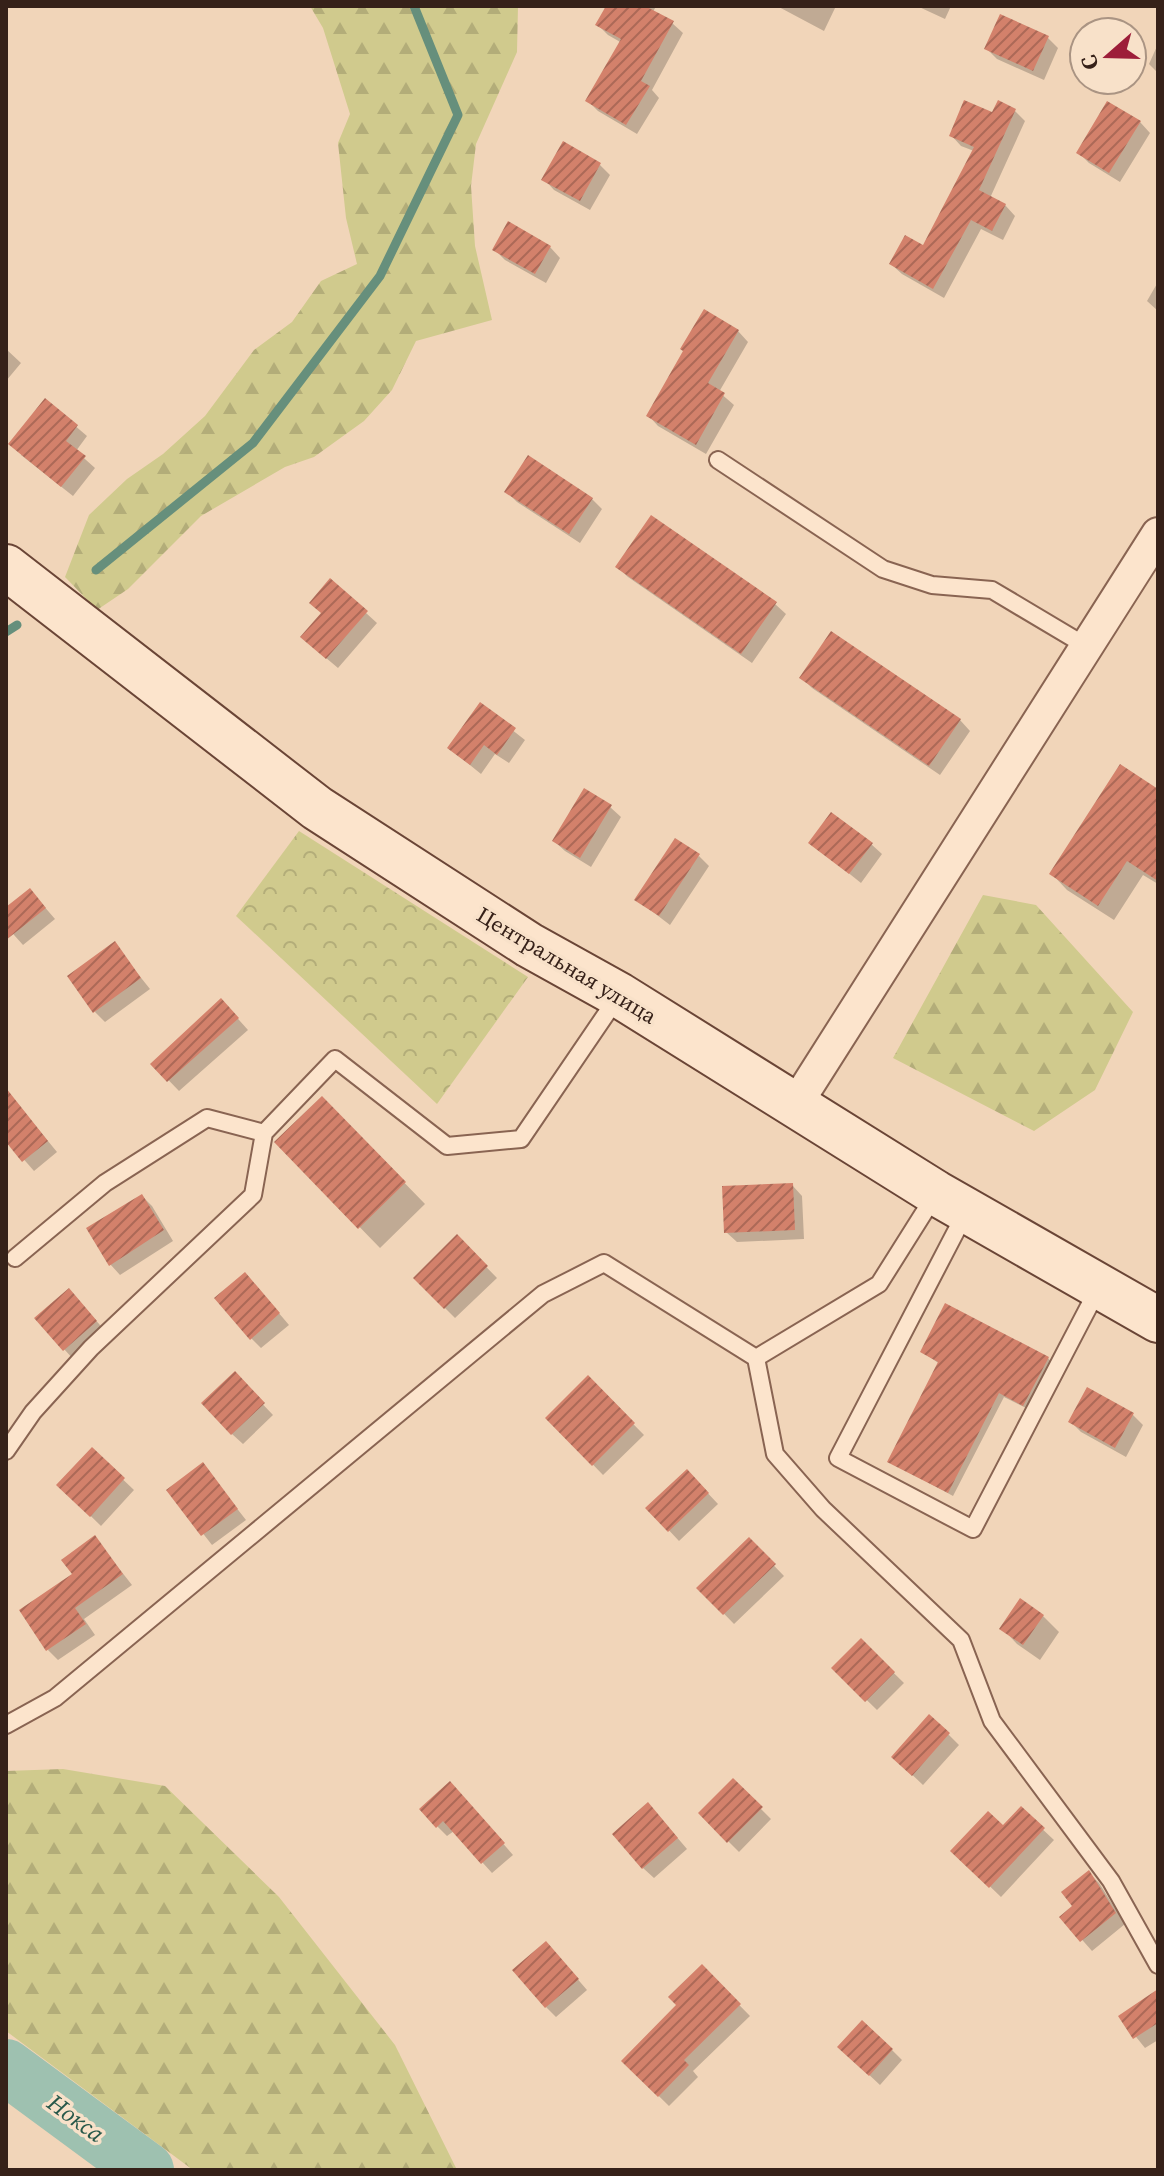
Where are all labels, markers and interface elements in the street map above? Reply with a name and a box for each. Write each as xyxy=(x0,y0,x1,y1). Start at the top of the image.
north arrow xyxy=(1068,16,1148,96)
text: С xyxy=(1073,51,1106,74)
street label: Центральная улица xyxy=(471,899,663,1031)
water label: Нокса xyxy=(40,2085,112,2150)

